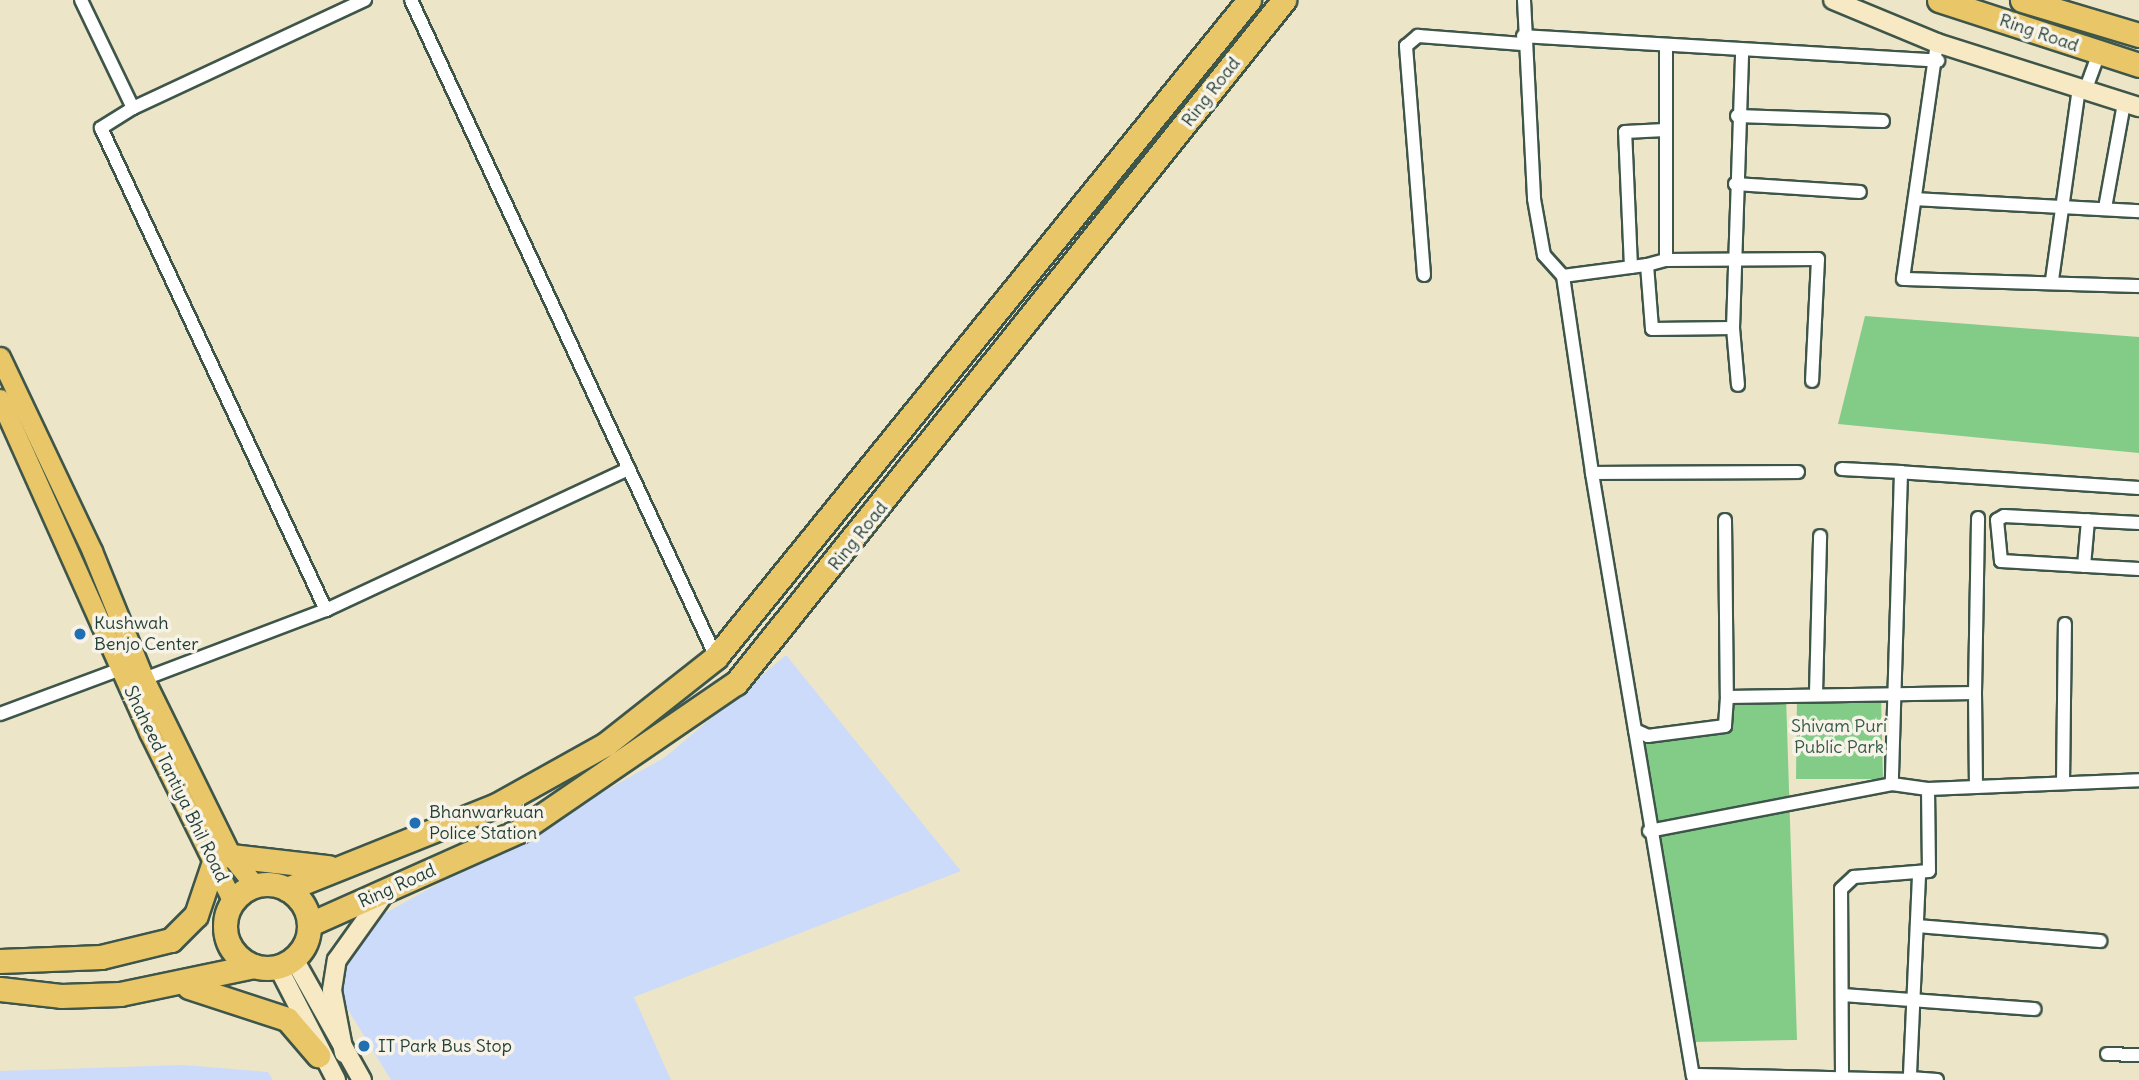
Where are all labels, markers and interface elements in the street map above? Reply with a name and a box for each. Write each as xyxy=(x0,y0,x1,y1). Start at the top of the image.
street label: Ring Road xyxy=(1997,9,2081,57)
street label: Ring Road xyxy=(1177,53,1245,131)
street label: Ring Road xyxy=(824,497,892,575)
place label: Kushwah Benjo Center xyxy=(94,613,199,656)
marker: Kushwah Benjo Center xyxy=(72,626,88,642)
street label: Shaheed Tantiya Bhil Road xyxy=(119,682,233,886)
park label: Shivam Puri Public Park xyxy=(1791,716,1887,758)
place label: Bhanwarkuan Police Station xyxy=(429,802,544,844)
marker: Bhanwarkuan Police Station xyxy=(407,815,423,831)
street label: Ring Road xyxy=(355,859,439,913)
place label: IT Park Bus Stop xyxy=(378,1035,512,1057)
marker: IT Park Bus Stop xyxy=(356,1038,372,1054)

